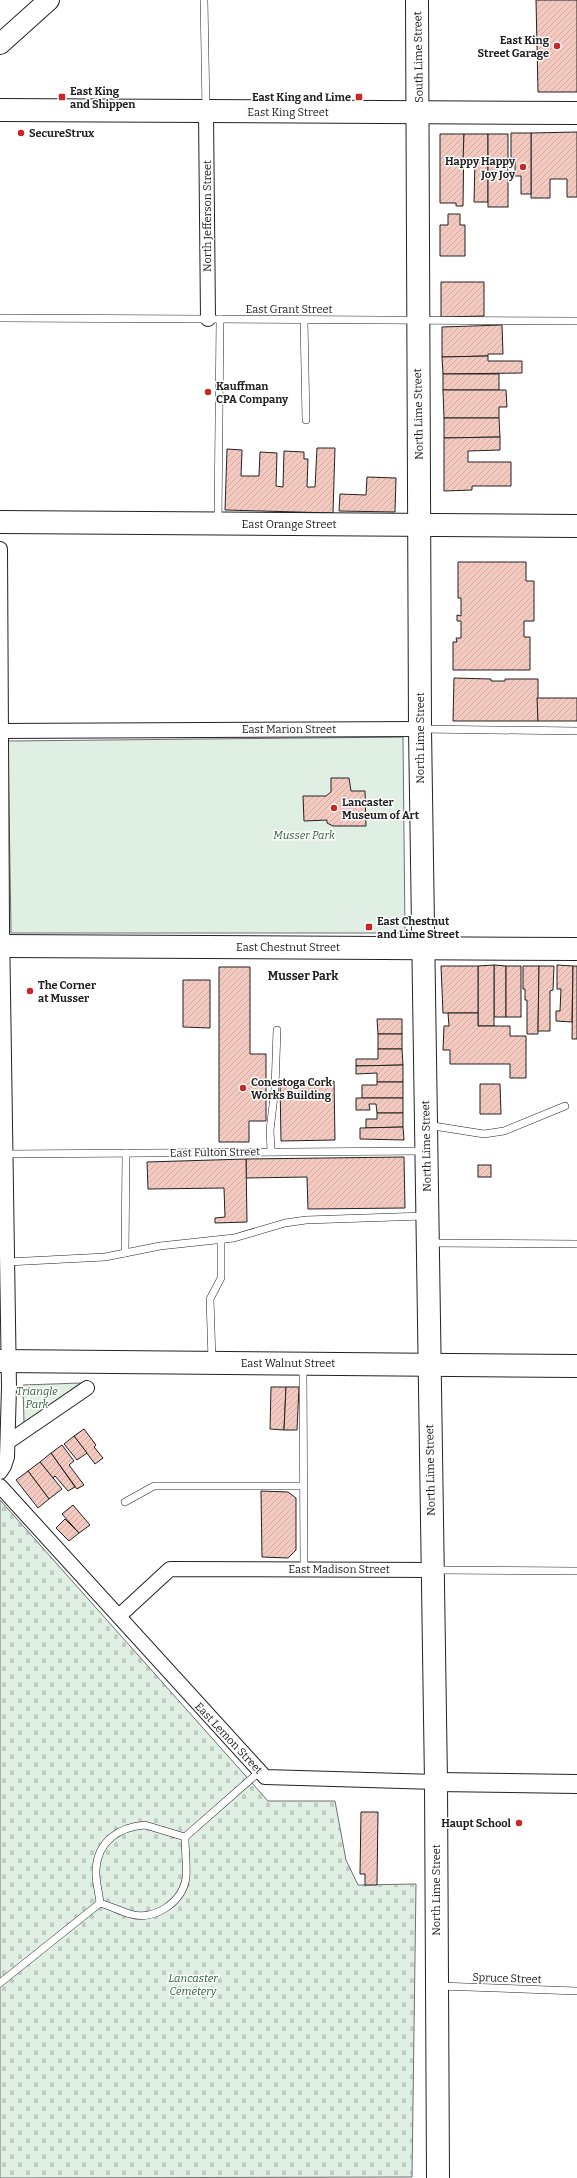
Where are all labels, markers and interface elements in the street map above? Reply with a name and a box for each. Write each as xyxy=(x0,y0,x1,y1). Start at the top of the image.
street label: South Lime Street xyxy=(411,11,426,103)
place label: East King Street Garage xyxy=(478,34,550,60)
marker: East King Street Garage xyxy=(552,41,562,51)
place label: East King and Shippen xyxy=(70,85,135,111)
place label: East King and Lime xyxy=(252,91,351,104)
marker: East King and Shippen xyxy=(57,92,67,102)
marker: East King and Lime xyxy=(354,92,364,102)
street label: East King Street xyxy=(247,106,329,119)
place label: SecureStrux xyxy=(29,127,95,140)
marker: SecureStrux xyxy=(16,128,26,138)
place label: Happy Happy Joy Joy xyxy=(445,155,516,181)
street label: North Jefferson Street xyxy=(201,160,214,272)
marker: Happy Happy Joy Joy xyxy=(518,162,528,172)
street label: East Grant Street xyxy=(246,303,332,316)
street label: North Lime Street xyxy=(411,368,426,460)
place label: Kauffman CPA Company xyxy=(216,380,289,406)
marker: Kauffman CPA Company xyxy=(203,387,213,397)
street label: East Orange Street xyxy=(242,518,336,531)
street label: North Lime Street xyxy=(414,692,427,784)
street label: East Marion Street xyxy=(242,723,336,736)
place label: Lancaster Museum of Art xyxy=(342,796,420,822)
marker: Lancaster Museum of Art xyxy=(329,803,339,813)
park label: Musser Park xyxy=(273,829,336,842)
place label: East Chestnut and Lime Street xyxy=(377,915,460,941)
marker: East Chestnut and Lime Street xyxy=(364,922,374,932)
street label: East Chestnut Street xyxy=(236,941,340,954)
district label: Musser Park xyxy=(268,969,339,983)
place label: The Corner at Musser xyxy=(38,979,97,1005)
marker: The Corner at Musser xyxy=(25,986,35,996)
place label: Conestoga Cork Works Building xyxy=(251,1076,332,1102)
marker: Conestoga Cork Works Building xyxy=(238,1083,248,1093)
street label: North Lime Street xyxy=(419,1100,434,1192)
street label: East Fulton Street xyxy=(170,1145,260,1160)
street label: East Walnut Street xyxy=(241,1357,335,1370)
park label: Triangle Park xyxy=(16,1385,58,1411)
street label: North Lime Street xyxy=(423,1424,438,1516)
street label: East Madison Street xyxy=(288,1563,390,1576)
street label: East Lemon Street xyxy=(192,1700,265,1777)
place label: Haupt School xyxy=(441,1817,512,1830)
marker: Haupt School xyxy=(514,1818,524,1828)
street label: North Lime Street xyxy=(430,1844,443,1936)
street label: Spruce Street xyxy=(472,1971,542,1986)
park label: Lancaster Cemetery xyxy=(168,1972,218,1998)

